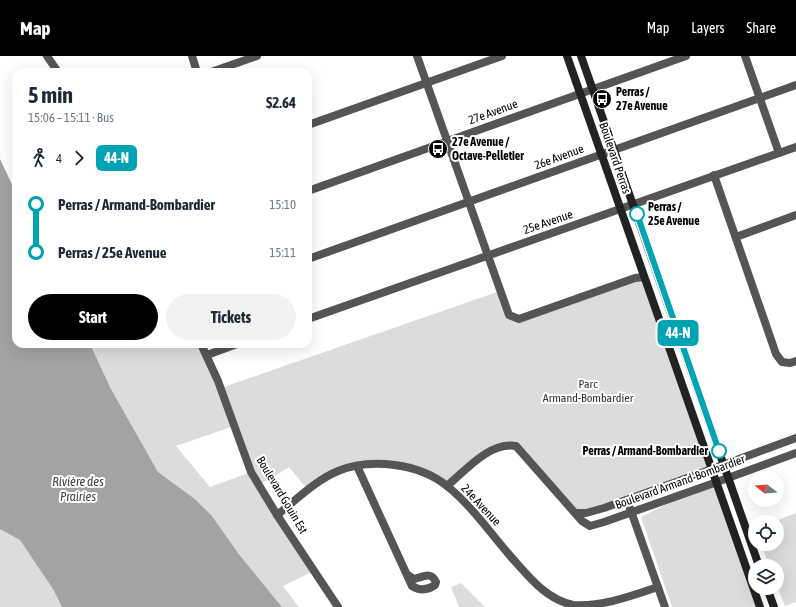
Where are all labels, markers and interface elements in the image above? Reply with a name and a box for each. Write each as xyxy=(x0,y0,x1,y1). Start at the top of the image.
text: Map xyxy=(20,17,51,39)
text: Map xyxy=(647,20,669,36)
text: Layers xyxy=(691,20,724,36)
text: Share xyxy=(746,20,776,36)
text: 5 min xyxy=(28,82,73,108)
place label: Perras / 27e Avenue xyxy=(616,85,668,113)
bus stop icon: Perras / 27e Avenue xyxy=(591,88,613,110)
text: $2.64 xyxy=(266,94,296,111)
street label: 27e Avenue xyxy=(466,97,520,127)
text: 15:06 – 15:11 · Bus xyxy=(28,110,114,125)
street label: Boulevard Perras xyxy=(596,120,634,196)
place label: 27e Avenue / Octave-Pelletier xyxy=(452,135,524,163)
bus stop icon: 27e Avenue / Octave-Pelletier xyxy=(427,138,449,160)
street label: 26e Avenue xyxy=(532,142,586,172)
icon: walk xyxy=(28,147,50,169)
icon: forward xyxy=(68,147,90,169)
text: 44-N xyxy=(104,150,129,166)
text: 4 xyxy=(56,151,62,166)
text: Perras / Armand-Bombardier xyxy=(58,196,215,213)
text: 15:10 xyxy=(269,197,296,212)
place label: Perras / 25e Avenue xyxy=(648,200,700,228)
marker: Perras / 25e Avenue xyxy=(629,206,645,222)
street label: 25e Avenue xyxy=(521,207,575,237)
text: Perras / 25e Avenue xyxy=(58,244,167,261)
text: 15:11 xyxy=(269,245,296,260)
button: Start xyxy=(28,294,158,340)
button: Tickets xyxy=(166,294,296,340)
line badge: 44-N xyxy=(650,320,706,346)
text: 44-N xyxy=(666,325,690,341)
park label: Parc Armand-Bombardier xyxy=(543,377,634,405)
marker: Perras / Armand-Bombardier xyxy=(711,443,727,459)
place label: Perras / Armand-Bombardier xyxy=(582,444,708,458)
street label: Boulevard Armand-Bombardier xyxy=(613,452,747,512)
street label: Boulevard Gouin Est xyxy=(253,454,311,537)
north arrow xyxy=(748,471,784,507)
map controls xyxy=(748,471,784,595)
water label: Rivière des Prairies xyxy=(52,474,104,504)
street label: 24e Avenue xyxy=(458,481,504,529)
button: locate xyxy=(748,515,784,551)
button: layers xyxy=(748,559,784,595)

